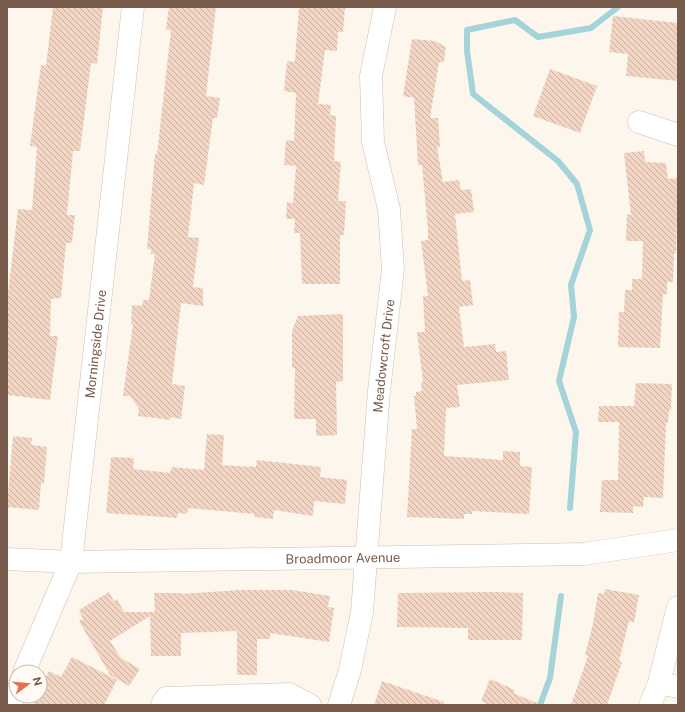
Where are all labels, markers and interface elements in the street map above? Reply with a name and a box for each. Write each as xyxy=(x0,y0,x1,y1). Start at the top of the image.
street label: Morningside Drive xyxy=(82,289,109,399)
street label: Meadowcroft Drive xyxy=(370,298,397,413)
street label: Broadmoor Avenue xyxy=(285,549,400,566)
north arrow xyxy=(8,664,48,704)
text: N xyxy=(31,675,45,687)

